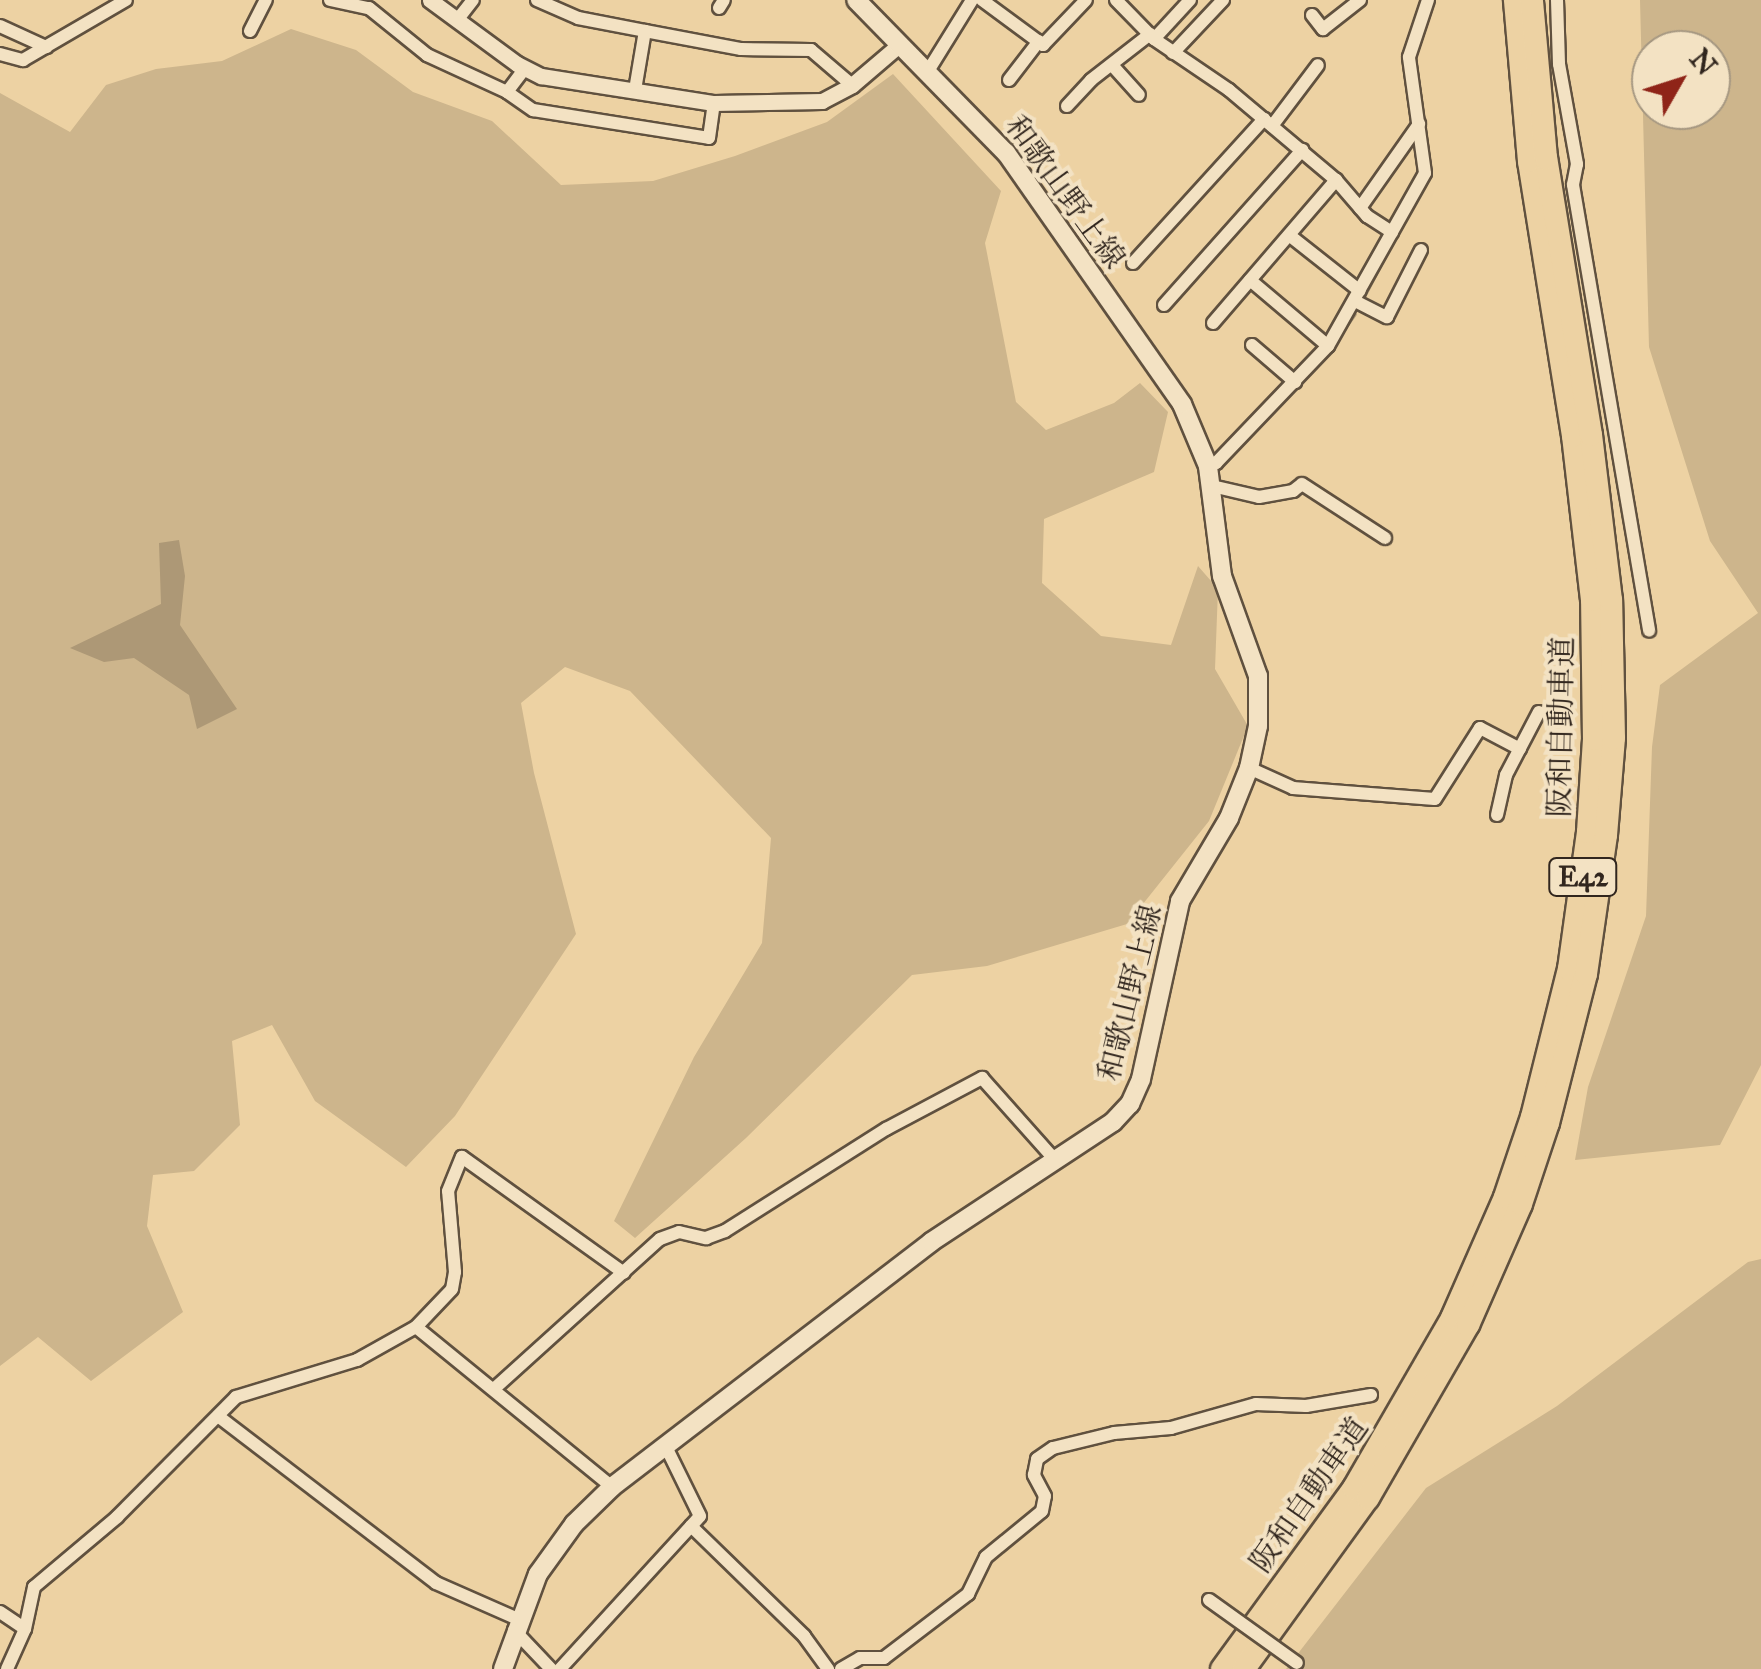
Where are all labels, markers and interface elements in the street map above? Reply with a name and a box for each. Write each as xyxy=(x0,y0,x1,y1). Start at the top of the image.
north arrow xyxy=(1631,30,1731,130)
text: N xyxy=(1682,42,1724,82)
street label: 和歌山野上線 xyxy=(998,109,1132,275)
street label: 阪和自動車道 xyxy=(1541,637,1581,817)
road number: E42 xyxy=(1548,854,1618,900)
street label: 和歌山野上線 xyxy=(1091,901,1169,1085)
street label: 阪和自動車道 xyxy=(1243,1411,1375,1579)

